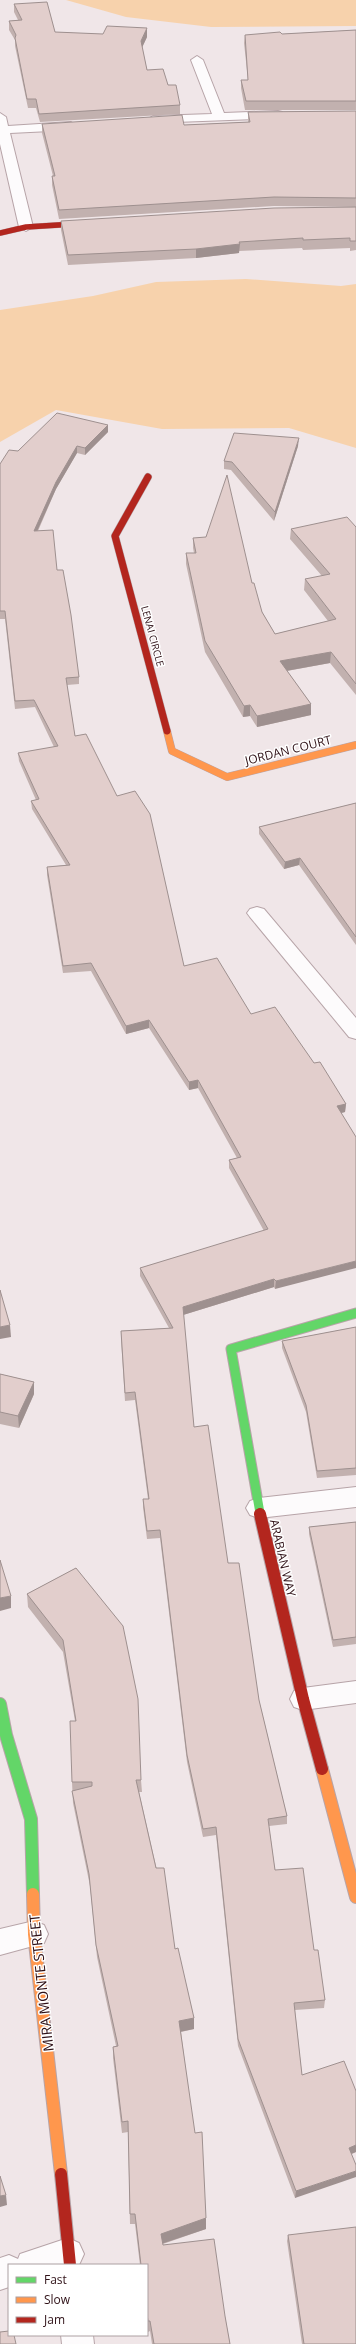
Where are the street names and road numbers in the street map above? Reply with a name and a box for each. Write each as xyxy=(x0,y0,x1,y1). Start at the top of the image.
street label: LENAI CIRCLE xyxy=(138,604,168,668)
street label: JORDAN COURT xyxy=(242,731,333,769)
street label: ARABIAN WAY xyxy=(266,1518,300,1599)
street label: MIRA MONTE STREET xyxy=(24,1913,58,2053)

